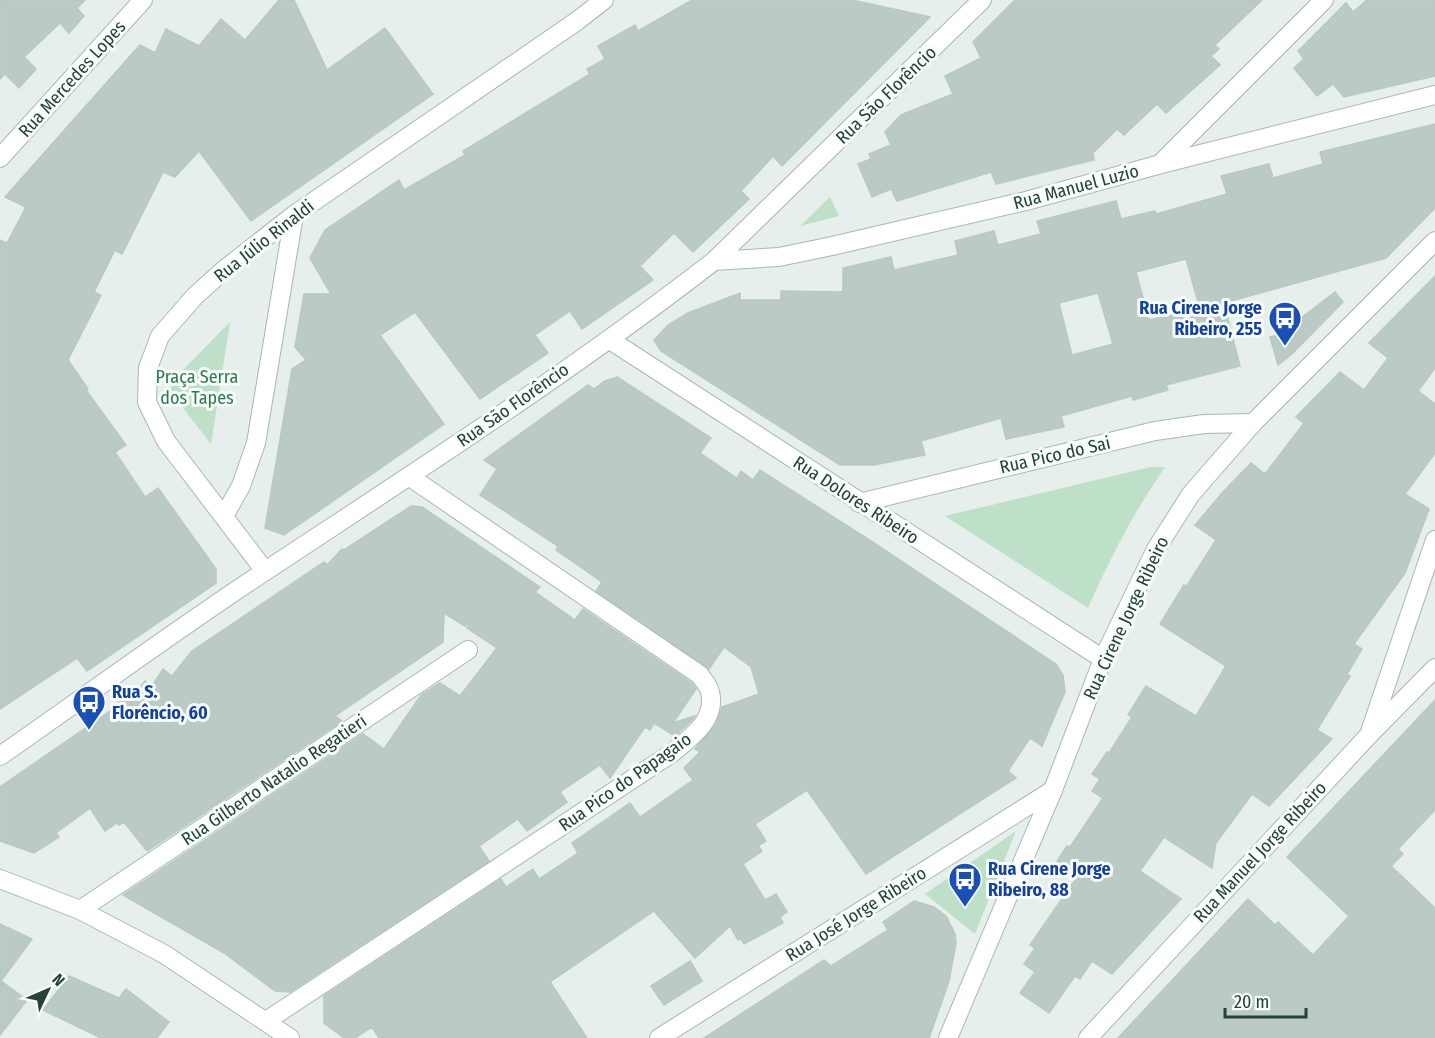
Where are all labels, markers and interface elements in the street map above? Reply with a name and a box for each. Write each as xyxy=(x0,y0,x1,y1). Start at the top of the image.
street label: Rua Mercedes Lopes xyxy=(14,16,130,142)
street label: Rua São Florêncio xyxy=(831,41,941,149)
street label: Rua Manuel Luzio xyxy=(1011,160,1141,214)
street label: Rua Júlio Rinaldi xyxy=(210,195,318,287)
place label: Rua Cirene Jorge Ribeiro, 255 xyxy=(1139,297,1262,340)
bus stop icon: Rua Cirene Jorge Ribeiro, 255 xyxy=(1267,300,1303,347)
street label: Rua São Florêncio xyxy=(453,358,573,452)
park label: Praça Serra dos Tapes xyxy=(156,366,239,409)
street label: Rua Pico do Sai xyxy=(998,432,1112,478)
street label: Rua Dolores Ribeiro xyxy=(789,451,923,549)
street label: Rua Cirene Jorge Ribeiro xyxy=(1079,533,1173,703)
place label: Rua S. Florêncio, 60 xyxy=(112,681,208,724)
bus stop icon: Rua S. Florêncio, 60 xyxy=(71,684,107,731)
street label: Rua Gilberto Natalio Regatieri xyxy=(177,710,371,850)
street label: Rua Pico do Papagaio xyxy=(554,728,696,836)
street label: Rua Manuel Jorge Ribeiro xyxy=(1189,777,1331,927)
place label: Rua Cirene Jorge Ribeiro, 88 xyxy=(988,858,1111,901)
bus stop icon: Rua Cirene Jorge Ribeiro, 88 xyxy=(947,861,983,908)
street label: Rua José Jorge Ribeiro xyxy=(782,862,930,966)
north arrow xyxy=(18,960,78,1020)
text: N xyxy=(48,970,69,990)
scale bar xyxy=(1225,981,1306,1019)
text: 20 m xyxy=(1234,991,1269,1013)

